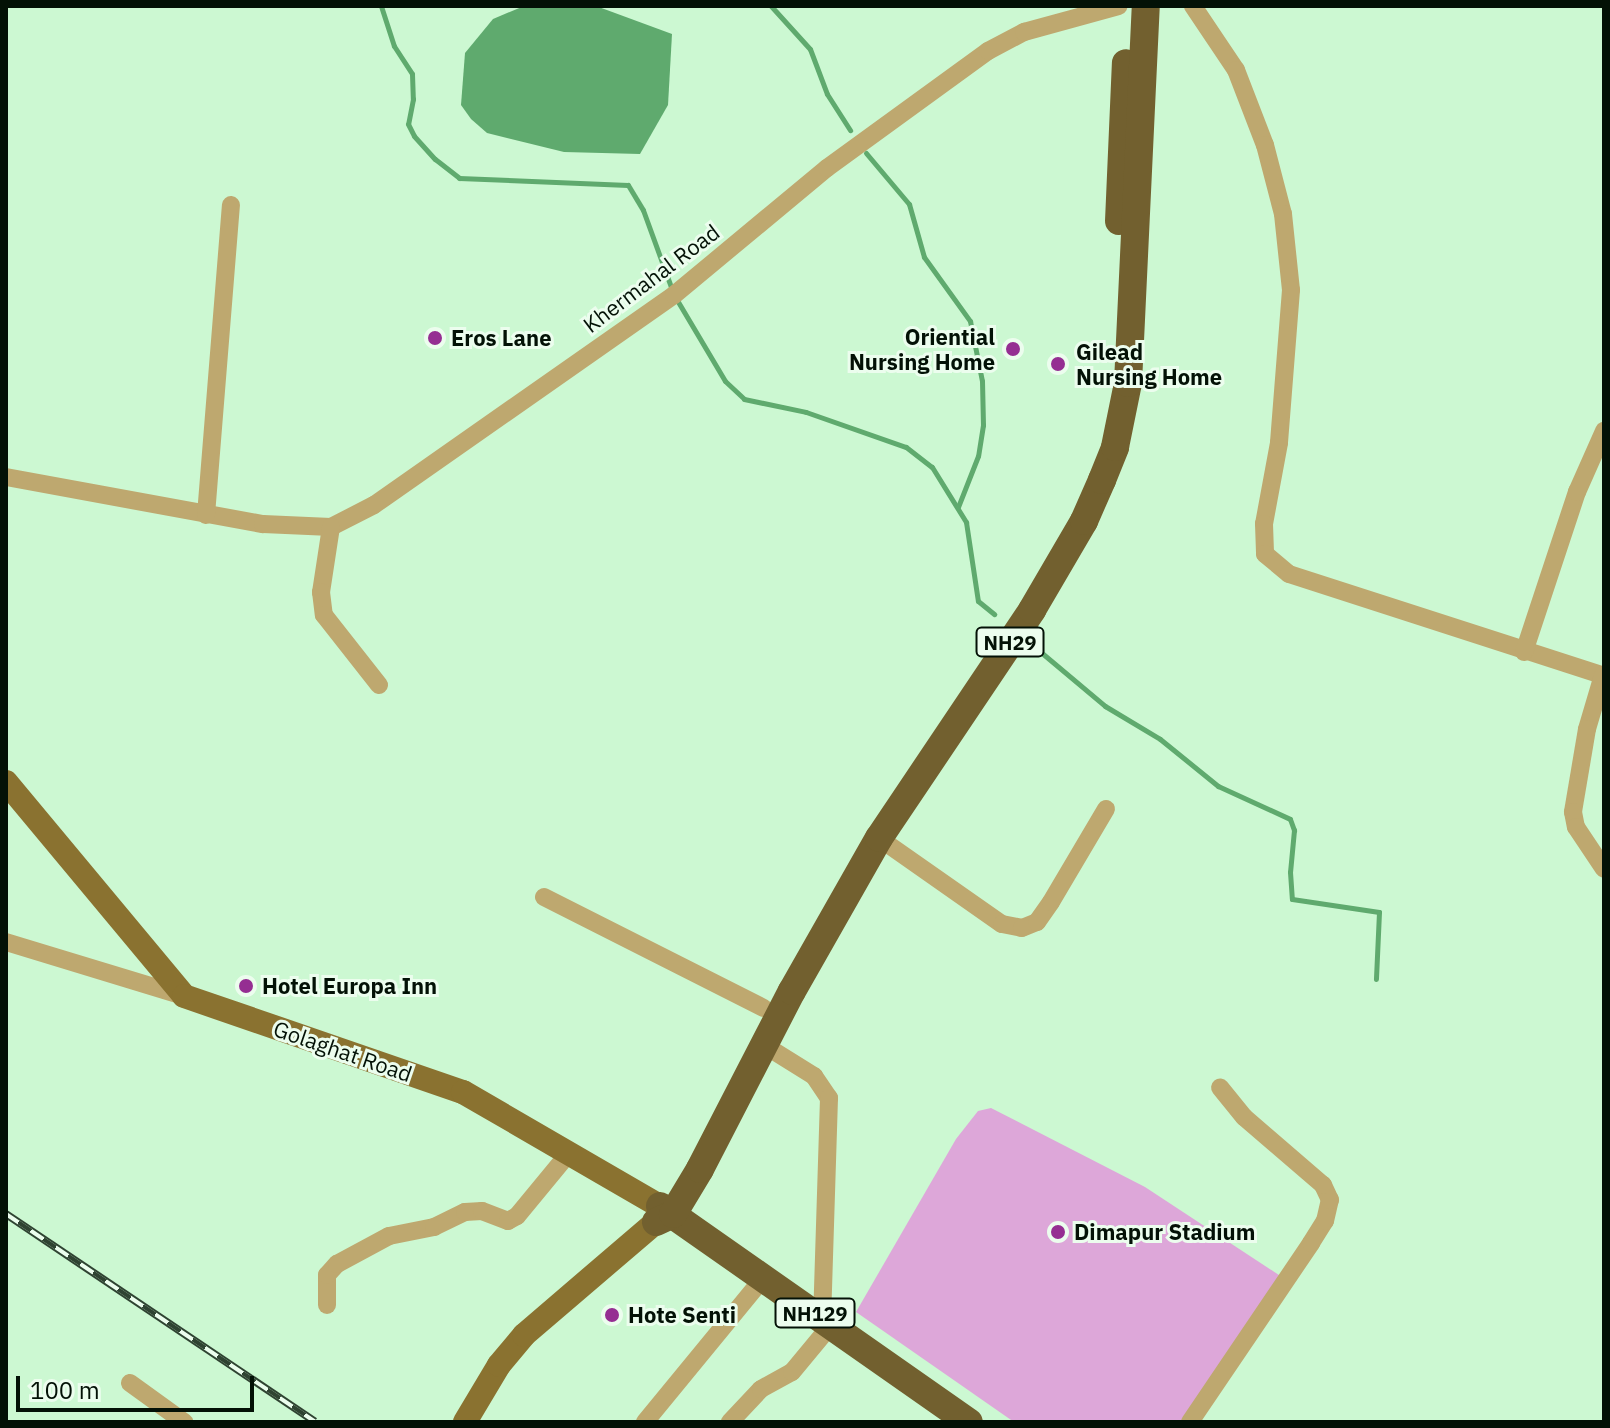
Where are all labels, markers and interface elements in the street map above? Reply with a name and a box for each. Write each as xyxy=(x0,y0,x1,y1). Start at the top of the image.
street label: Khermahal Road xyxy=(578,218,724,338)
place label: Oriential Nursing Home xyxy=(849,323,995,374)
place label: Eros Lane xyxy=(451,325,552,351)
marker: Eros Lane xyxy=(426,329,444,347)
marker: Oriential Nursing Home xyxy=(1002,338,1024,360)
place label: Gilead Nursing Home xyxy=(1076,338,1222,390)
marker: Gilead Nursing Home xyxy=(1047,353,1069,375)
road number: NH29 xyxy=(974,626,1046,658)
place label: Hotel Europa Inn xyxy=(262,973,437,999)
marker: Hotel Europa Inn xyxy=(237,977,255,995)
street label: Golaghat Road xyxy=(270,1015,416,1087)
place label: Dimapur Stadium xyxy=(1074,1219,1255,1245)
marker: Dimapur Stadium xyxy=(1049,1223,1067,1241)
road number: NH129 xyxy=(773,1297,857,1329)
place label: Hote Senti xyxy=(628,1302,736,1328)
marker: Hote Senti xyxy=(603,1306,621,1324)
scale bar xyxy=(20,1360,258,1410)
text: 100 m xyxy=(30,1374,100,1406)

